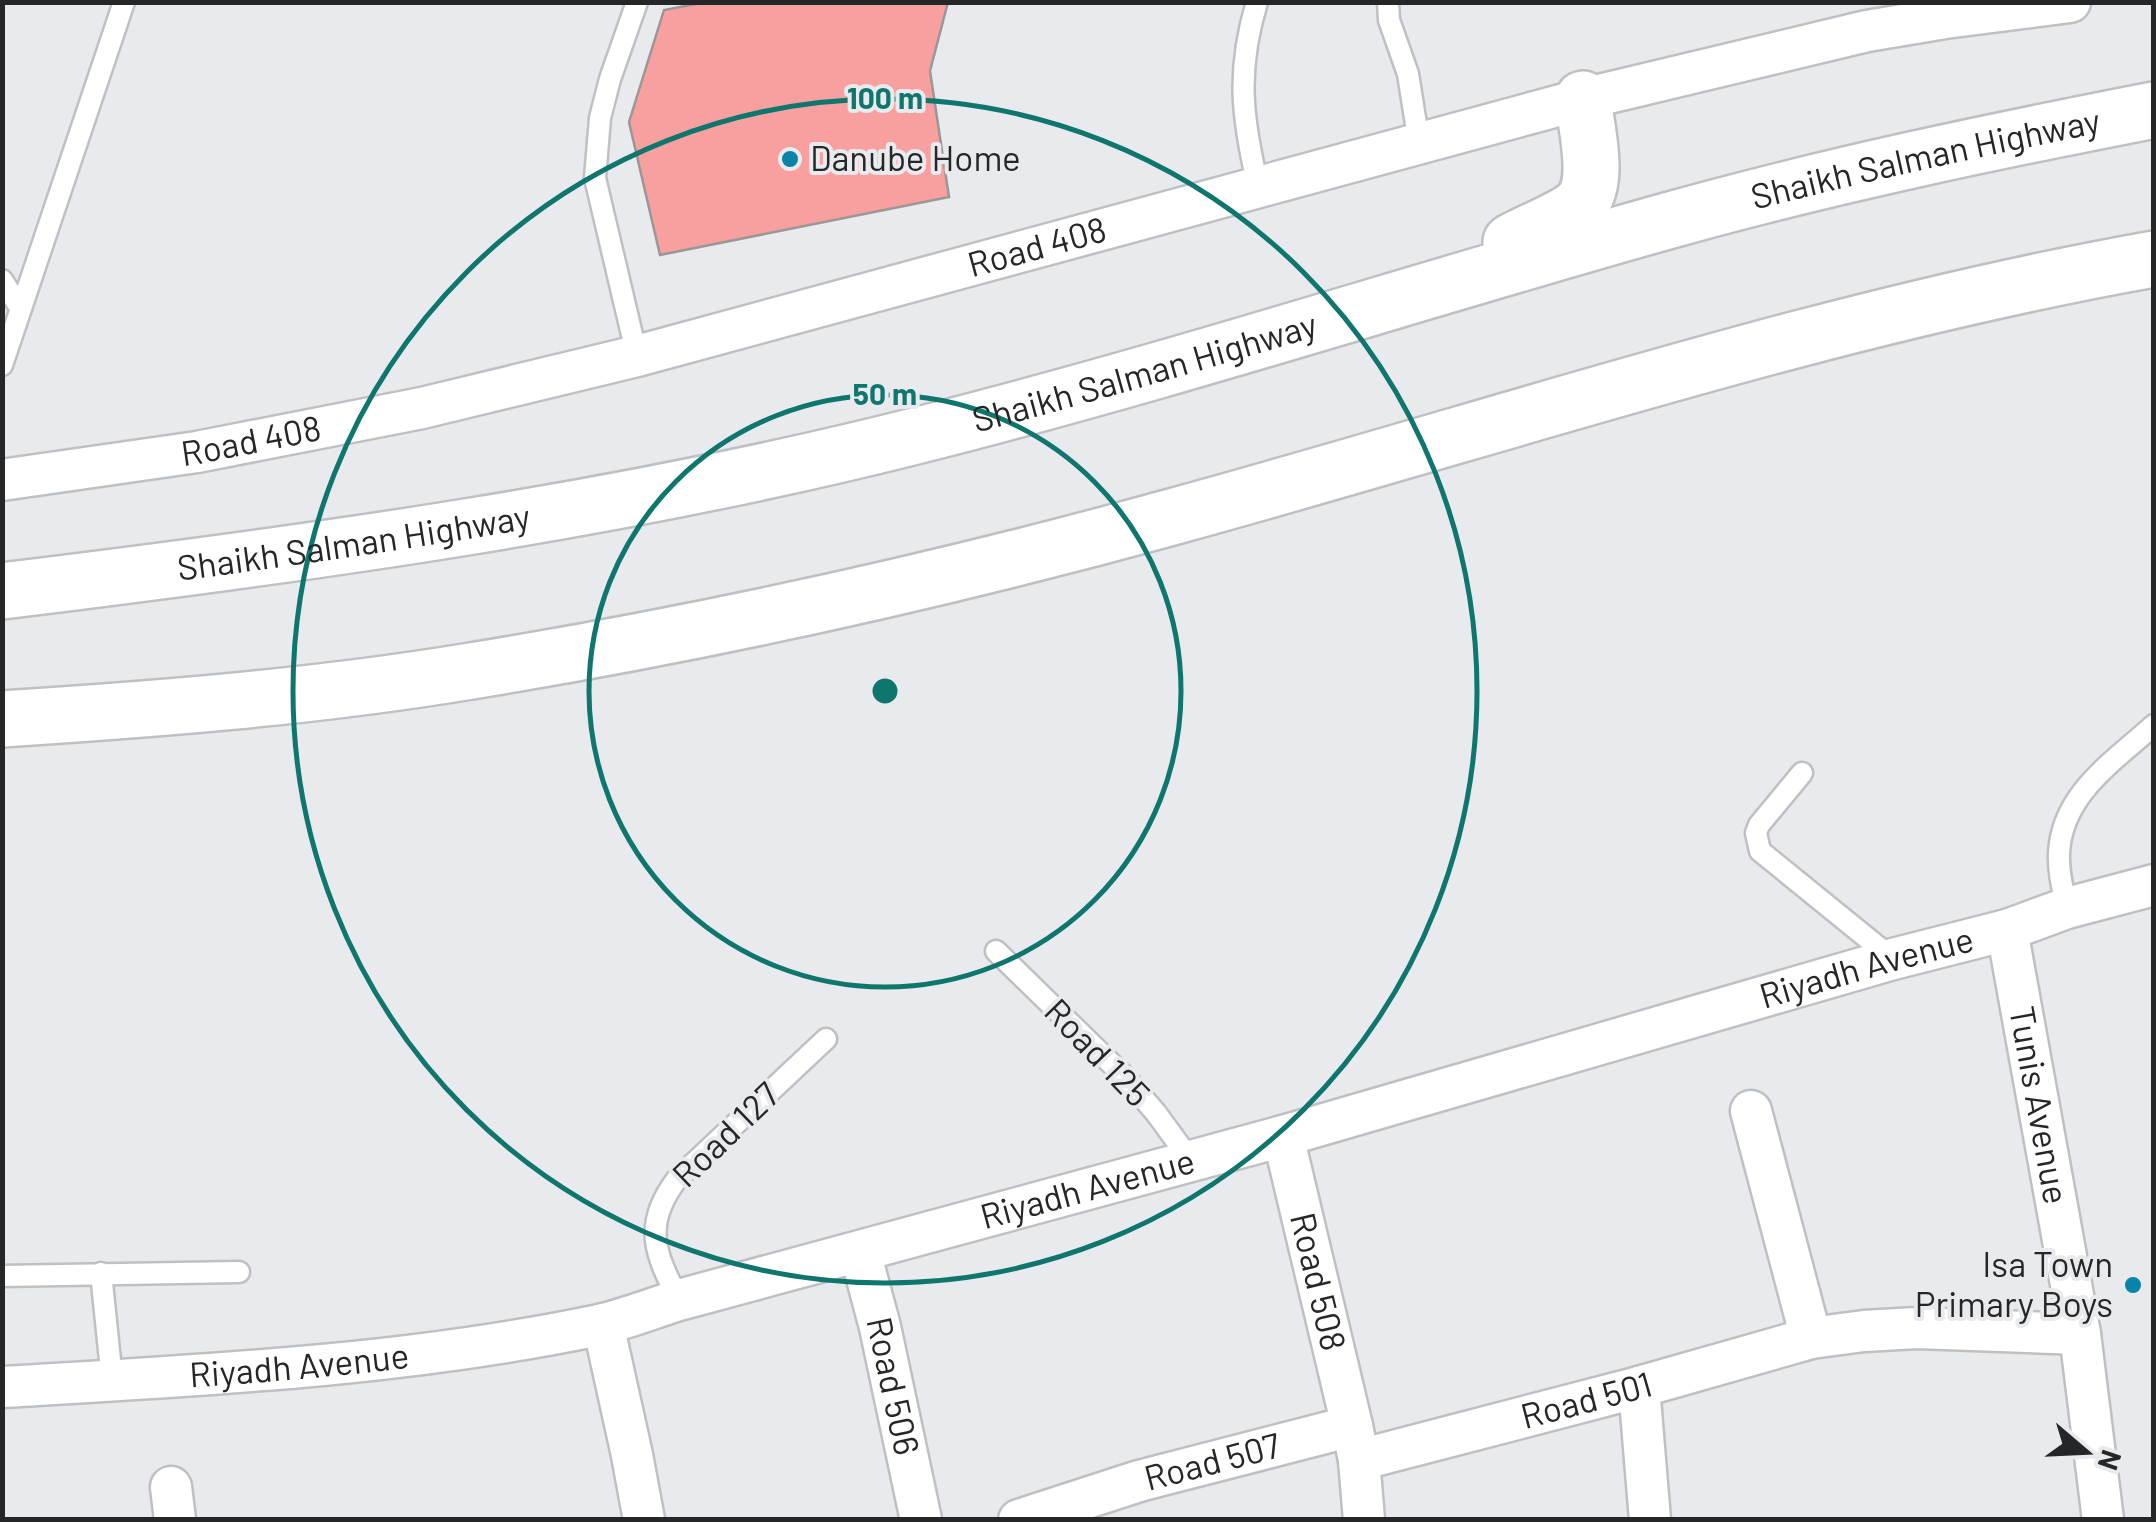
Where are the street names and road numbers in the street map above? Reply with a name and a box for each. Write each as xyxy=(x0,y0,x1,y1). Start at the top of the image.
street label: Shaikh Salman Highway xyxy=(1746,98,2103,217)
street label: Road 408 xyxy=(963,207,1110,284)
street label: Shaikh Salman Highway xyxy=(967,302,1322,439)
street label: Road 408 xyxy=(178,405,324,473)
street label: Shaikh Salman Highway xyxy=(174,494,533,588)
street label: Riyadh Avenue xyxy=(1754,916,1978,1016)
street label: Road 125 xyxy=(1037,989,1160,1114)
street label: Tunis Avenue xyxy=(2002,1003,2079,1207)
street label: Road 127 xyxy=(663,1073,787,1194)
street label: Riyadh Avenue xyxy=(975,1138,1199,1236)
street label: Road 508 xyxy=(1283,1208,1356,1355)
street label: Road 506 xyxy=(859,1313,930,1459)
street label: Riyadh Avenue xyxy=(188,1333,411,1395)
street label: Road 501 xyxy=(1516,1361,1656,1436)
street label: Road 507 xyxy=(1139,1422,1284,1498)

